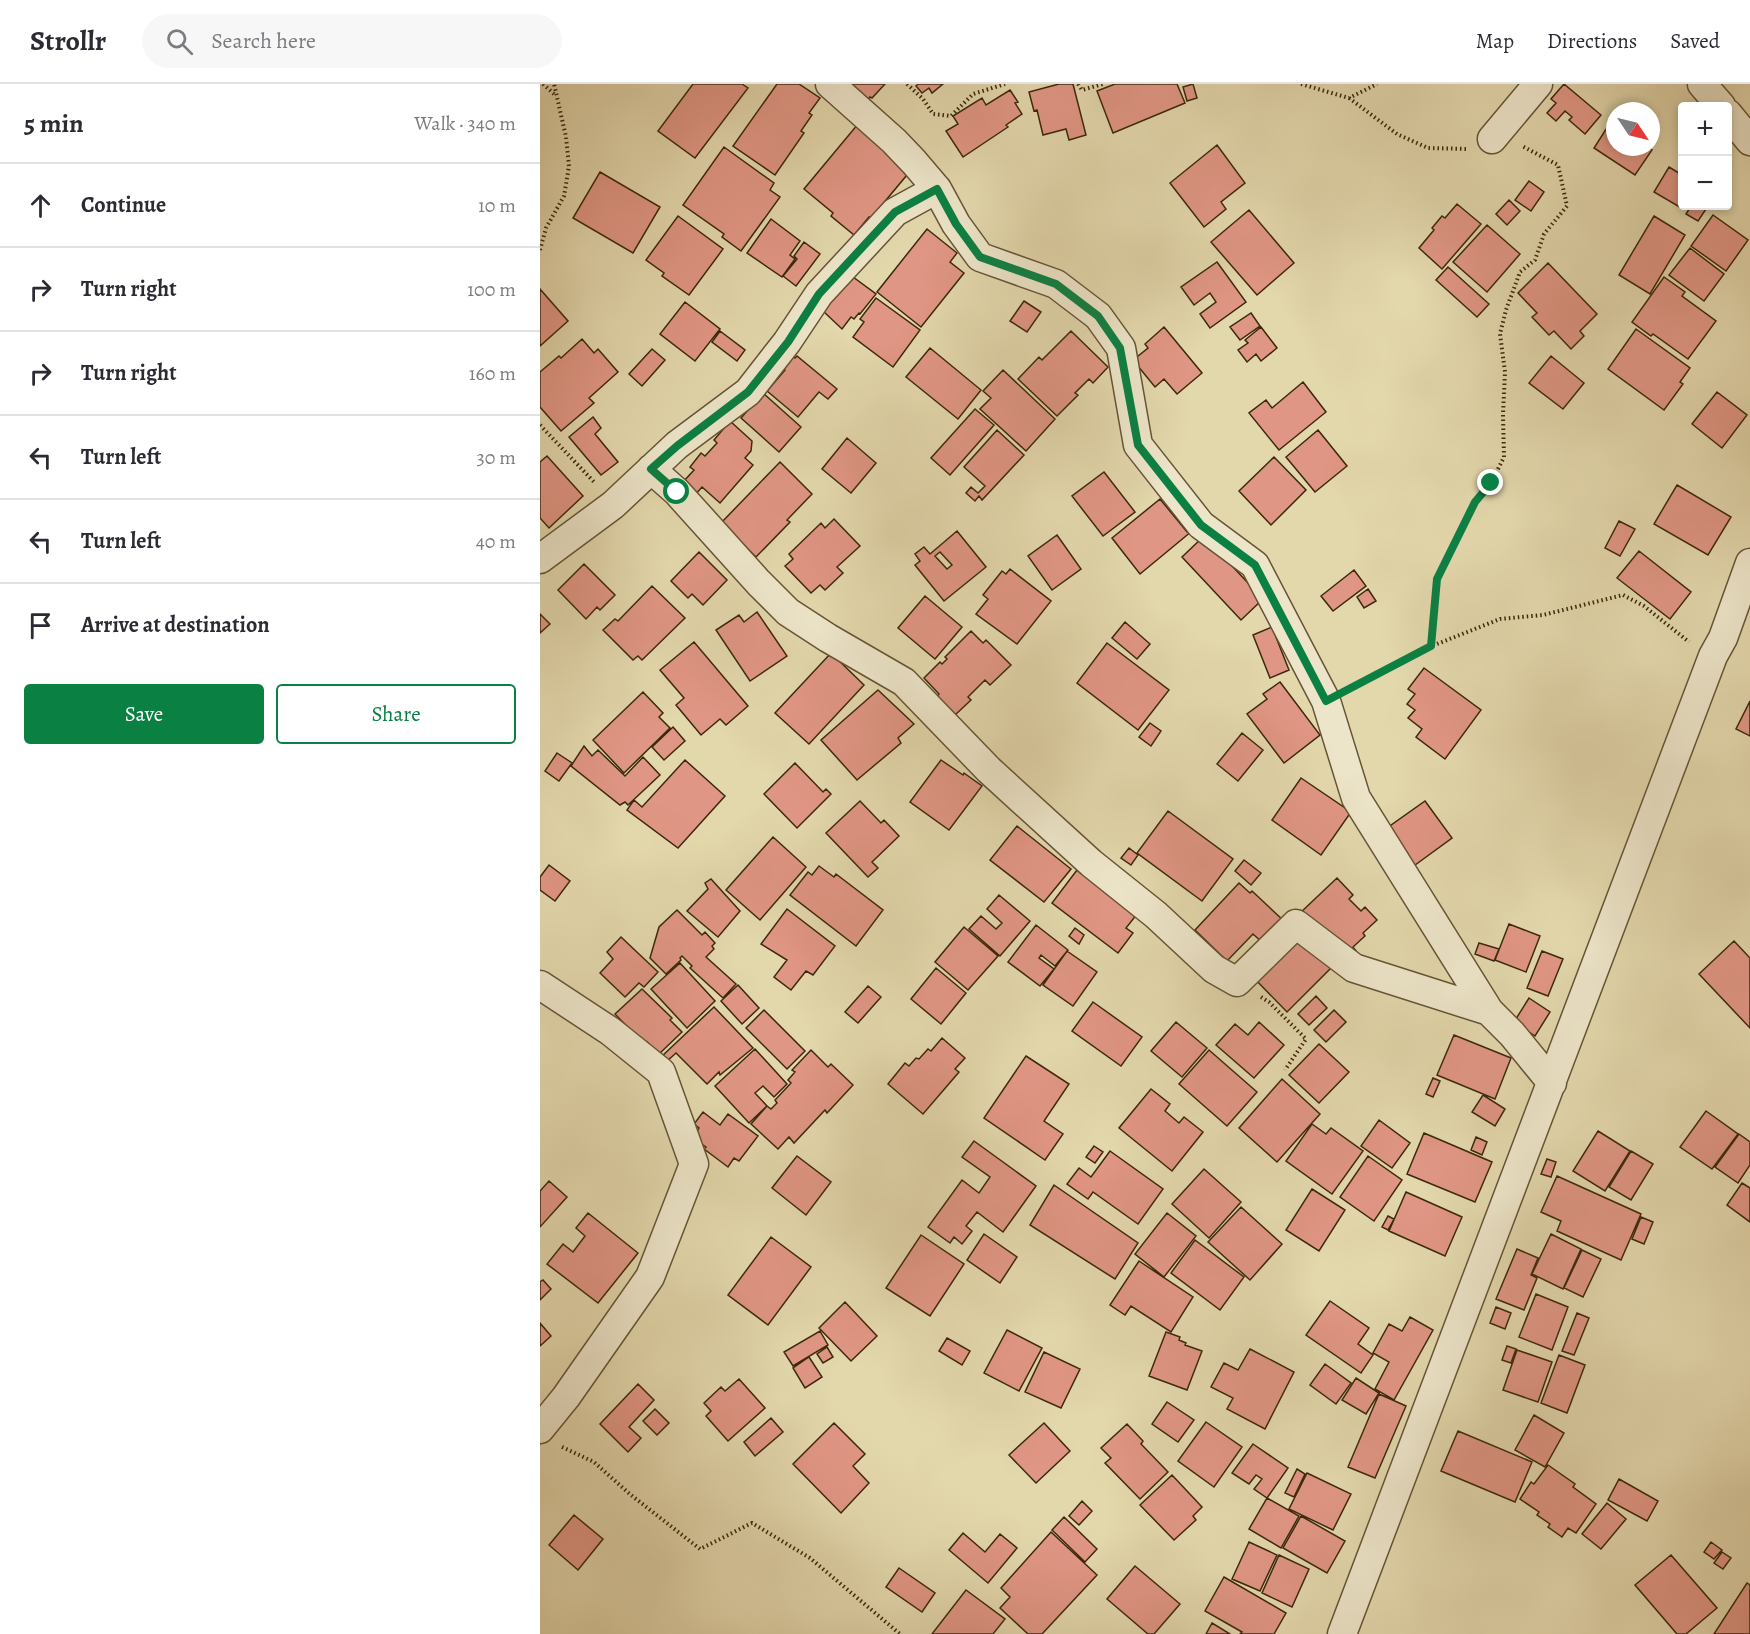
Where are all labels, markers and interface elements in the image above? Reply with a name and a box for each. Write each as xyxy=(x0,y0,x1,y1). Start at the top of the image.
search box xyxy=(142,14,562,68)
text: Strollr xyxy=(30,22,106,60)
icon: search xyxy=(163,25,196,58)
text: Search here xyxy=(211,26,316,56)
text: Map xyxy=(1476,27,1514,55)
text: Directions xyxy=(1547,27,1637,55)
text: Saved xyxy=(1670,27,1720,55)
north arrow xyxy=(1606,102,1660,156)
map controls xyxy=(1678,102,1732,210)
button: + xyxy=(1678,102,1732,156)
text: 5 min xyxy=(24,106,84,141)
text: Walk · 340 m xyxy=(414,110,516,137)
button: − xyxy=(1678,156,1732,210)
icon: ahead xyxy=(24,189,57,222)
text: Continue xyxy=(81,190,166,220)
text: 10 m xyxy=(478,192,516,219)
icon: right xyxy=(24,273,57,306)
text: Turn right xyxy=(81,274,177,304)
text: 100 m xyxy=(467,276,516,303)
icon: right xyxy=(24,357,57,390)
text: Turn right xyxy=(81,358,177,388)
text: 160 m xyxy=(469,360,516,387)
icon: left xyxy=(24,441,57,474)
text: Turn left xyxy=(81,442,161,472)
text: 30 m xyxy=(476,444,516,471)
route end xyxy=(1477,469,1503,495)
route start xyxy=(663,478,689,504)
icon: left xyxy=(24,525,57,558)
text: Turn left xyxy=(81,526,161,556)
text: 40 m xyxy=(476,528,516,555)
icon: arrive xyxy=(24,609,57,642)
text: Arrive at destination xyxy=(81,610,270,640)
button: Save xyxy=(24,684,264,744)
button: Share xyxy=(276,684,516,744)

